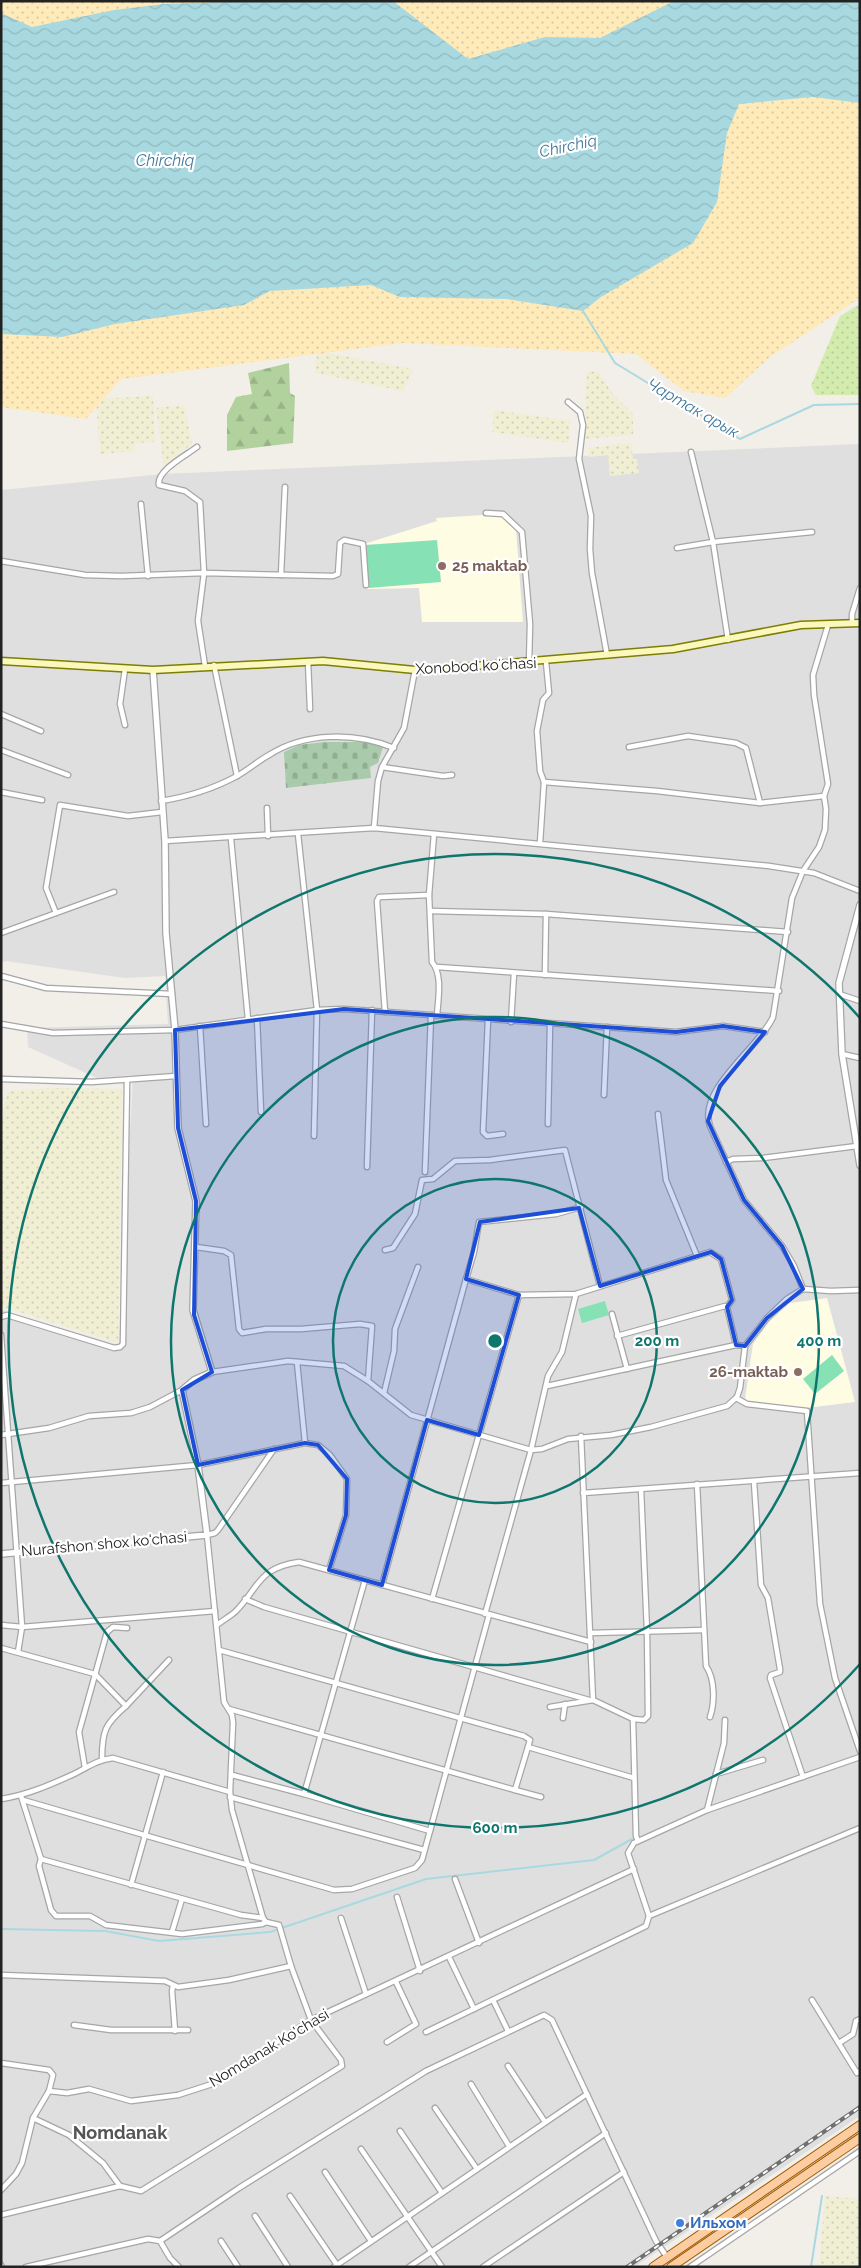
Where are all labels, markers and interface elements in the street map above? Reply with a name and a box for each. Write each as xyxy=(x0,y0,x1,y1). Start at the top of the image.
water label: Chirchiq xyxy=(537,131,599,161)
water label: Chirchiq xyxy=(136,151,195,170)
water label: Чартак арык xyxy=(644,374,742,442)
place label: 25 maktab xyxy=(452,557,528,575)
marker: 25 maktab xyxy=(436,560,448,572)
street label: Xonobod koʻchasi xyxy=(415,654,537,678)
centre of rings xyxy=(486,1332,504,1350)
text: 200 m xyxy=(635,1332,679,1350)
text: 400 m xyxy=(797,1332,841,1350)
place label: 26-maktab xyxy=(709,1363,788,1381)
marker: 26-maktab xyxy=(792,1366,804,1378)
street label: Nurafshon shox ko'chasi xyxy=(20,1528,188,1560)
text: 600 m xyxy=(472,1819,518,1837)
street label: Nomdanak Ko'chasi xyxy=(206,2005,332,2091)
district label: Nomdanak xyxy=(73,2122,168,2143)
place label: Ильхом xyxy=(690,2214,746,2232)
marker: Ильхом xyxy=(674,2217,686,2229)

